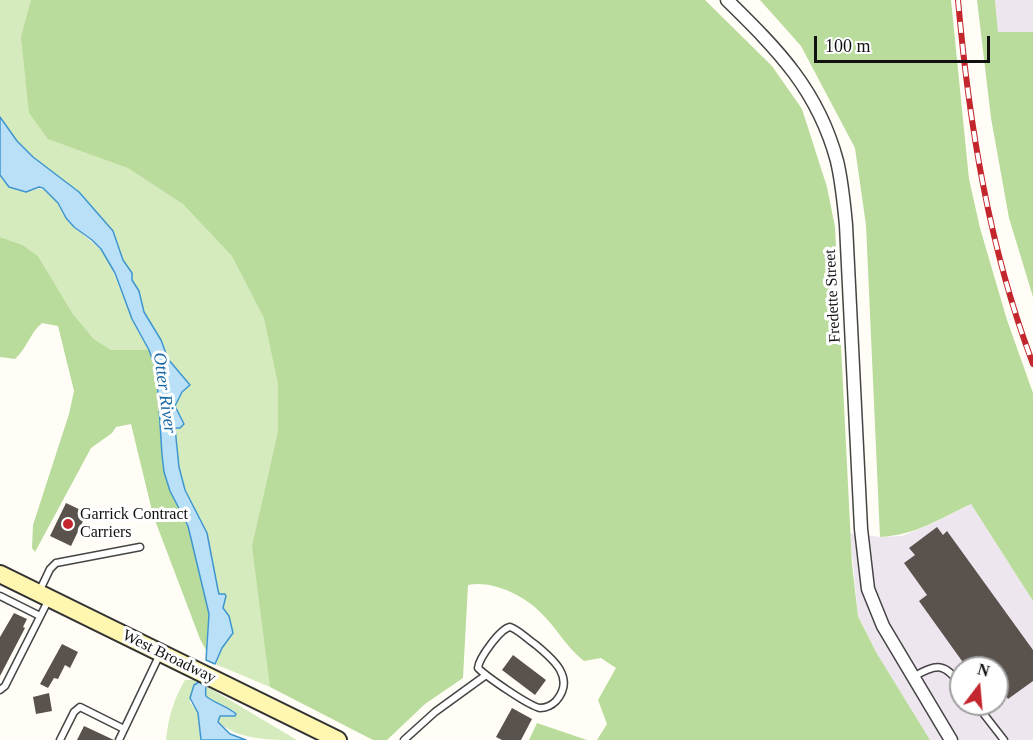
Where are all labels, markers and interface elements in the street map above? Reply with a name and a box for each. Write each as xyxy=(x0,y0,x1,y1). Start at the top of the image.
scale bar xyxy=(817,24,992,62)
text: 100 m xyxy=(825,36,871,56)
street label: Fredette Street xyxy=(821,249,845,343)
water label: Otter River xyxy=(148,351,180,435)
place label: Garrick Contract Carriers xyxy=(80,505,188,543)
marker: Garrick Contract Carriers xyxy=(61,517,75,531)
street label: West Broadway xyxy=(119,626,219,688)
north arrow xyxy=(949,656,1009,716)
text: N xyxy=(976,660,991,680)

